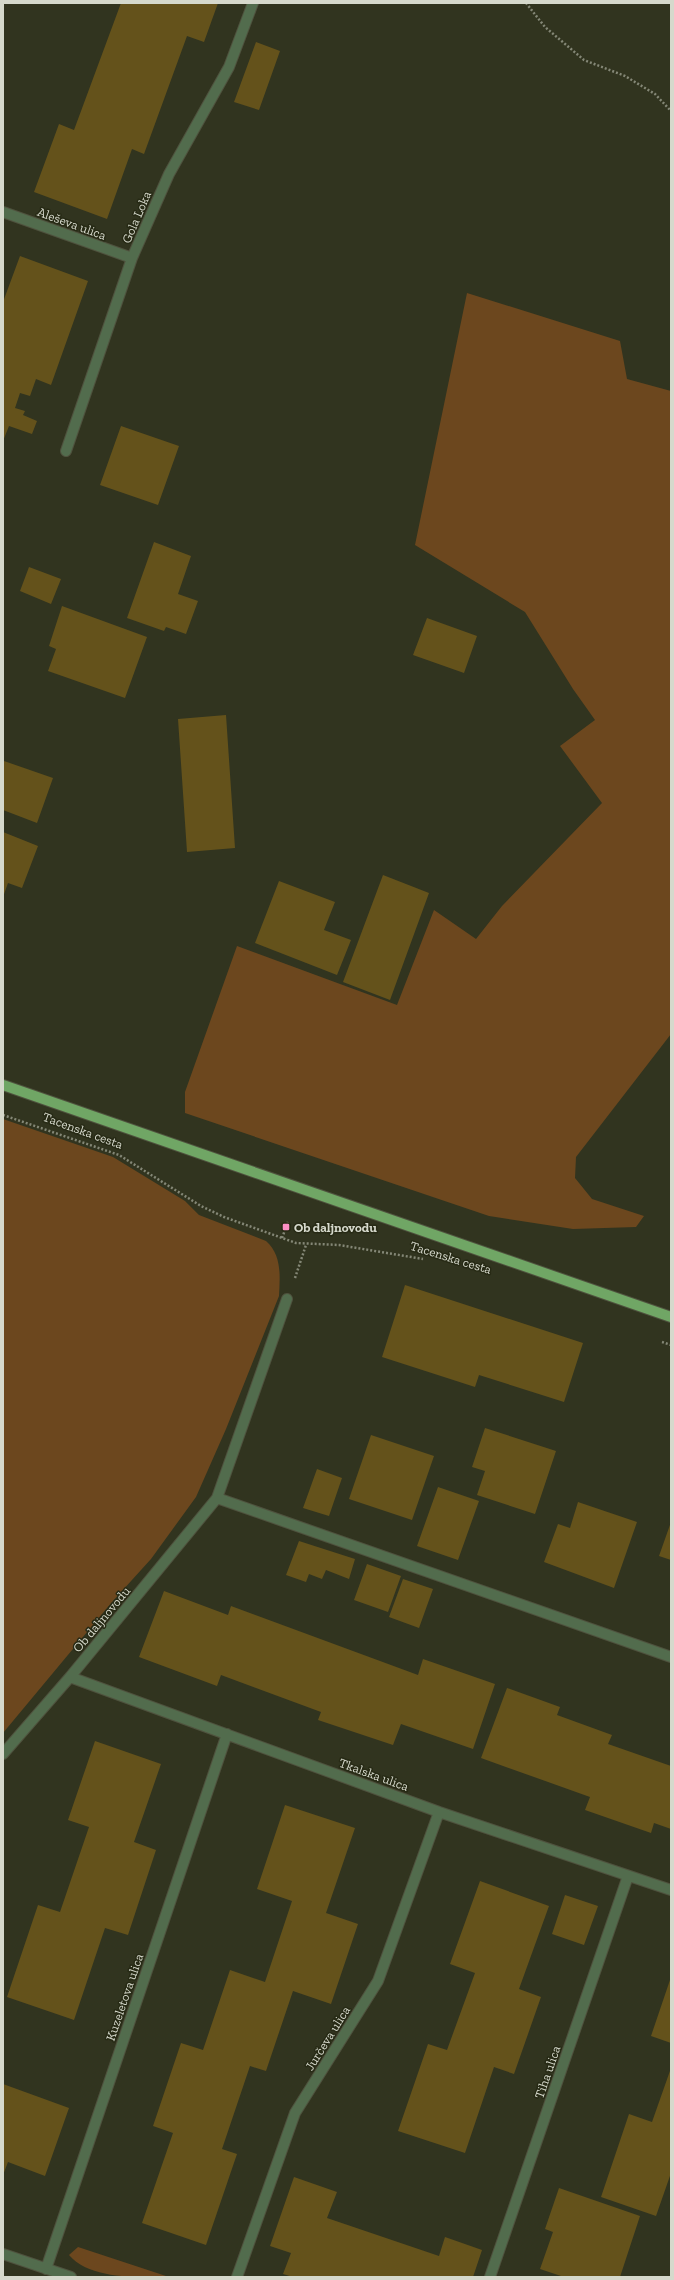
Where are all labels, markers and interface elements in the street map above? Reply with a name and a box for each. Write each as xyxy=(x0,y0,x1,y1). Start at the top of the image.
street label: Gola Loka xyxy=(119,188,154,246)
street label: Aleševa ulica xyxy=(35,204,109,243)
street label: Tacenska cesta xyxy=(41,1109,126,1152)
place label: Ob daljnovodu xyxy=(294,1220,377,1236)
marker: Ob daljnovodu xyxy=(281,1222,291,1232)
street label: Tacenska cesta xyxy=(408,1238,494,1277)
street label: Ob daljnovodu xyxy=(70,1583,134,1656)
street label: Tkalska ulica xyxy=(337,1755,411,1794)
street label: Kuzeletova ulica xyxy=(103,1951,147,2043)
street label: Jurčeva ulica xyxy=(302,2003,353,2073)
street label: Tiha ulica xyxy=(531,2043,564,2101)

